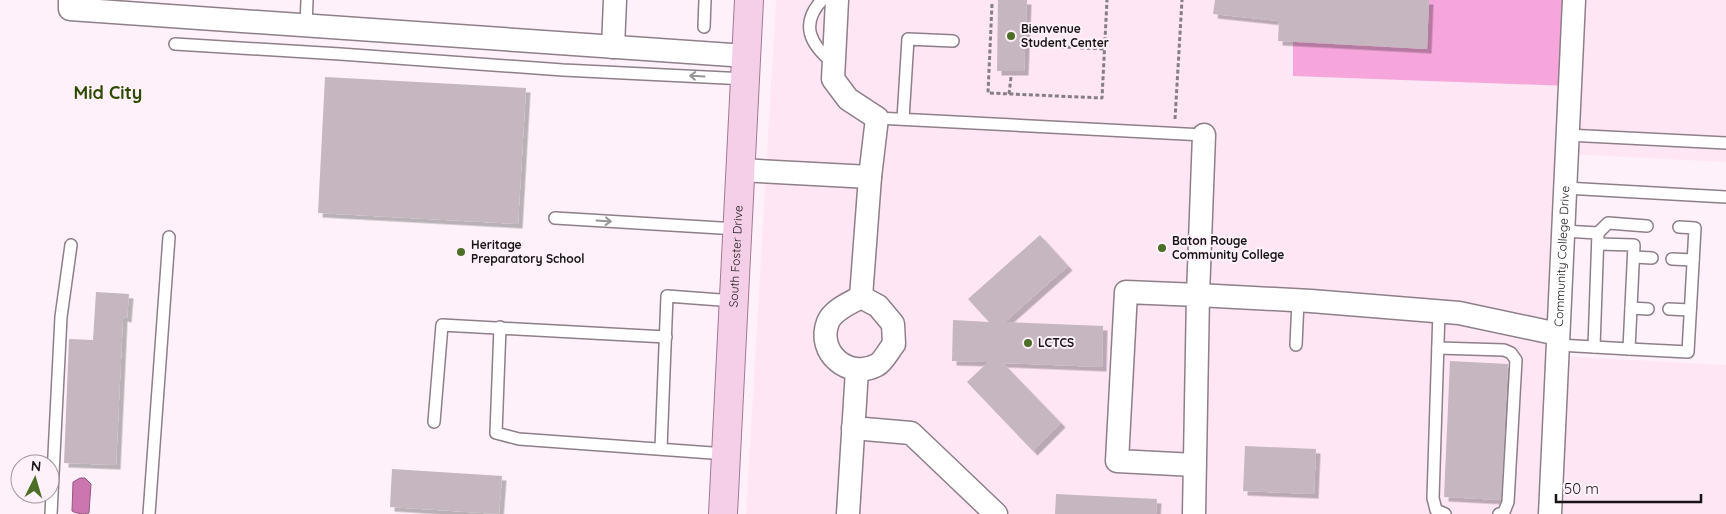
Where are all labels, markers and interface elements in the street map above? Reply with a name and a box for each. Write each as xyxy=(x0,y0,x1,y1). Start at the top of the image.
place label: Bienvenue Student Center xyxy=(1021,21,1109,50)
marker: Bienvenue Student Center xyxy=(1005,30,1017,42)
one-way arrow xyxy=(689,72,705,81)
district label: Mid City xyxy=(74,81,142,104)
street label: Community College Drive xyxy=(1551,185,1572,327)
street label: South Foster Drive xyxy=(725,205,746,308)
one-way arrow xyxy=(596,217,612,226)
place label: Baton Rouge Community College xyxy=(1172,233,1284,262)
place label: Heritage Preparatory School xyxy=(471,237,585,266)
marker: Baton Rouge Community College xyxy=(1156,242,1168,254)
marker: Heritage Preparatory School xyxy=(455,246,467,258)
place label: LCTCS xyxy=(1038,335,1074,350)
marker: LCTCS xyxy=(1022,337,1034,349)
north arrow xyxy=(10,454,60,504)
text: N xyxy=(30,457,42,475)
scale bar xyxy=(1556,472,1701,504)
text: 50 m xyxy=(1564,479,1599,498)

